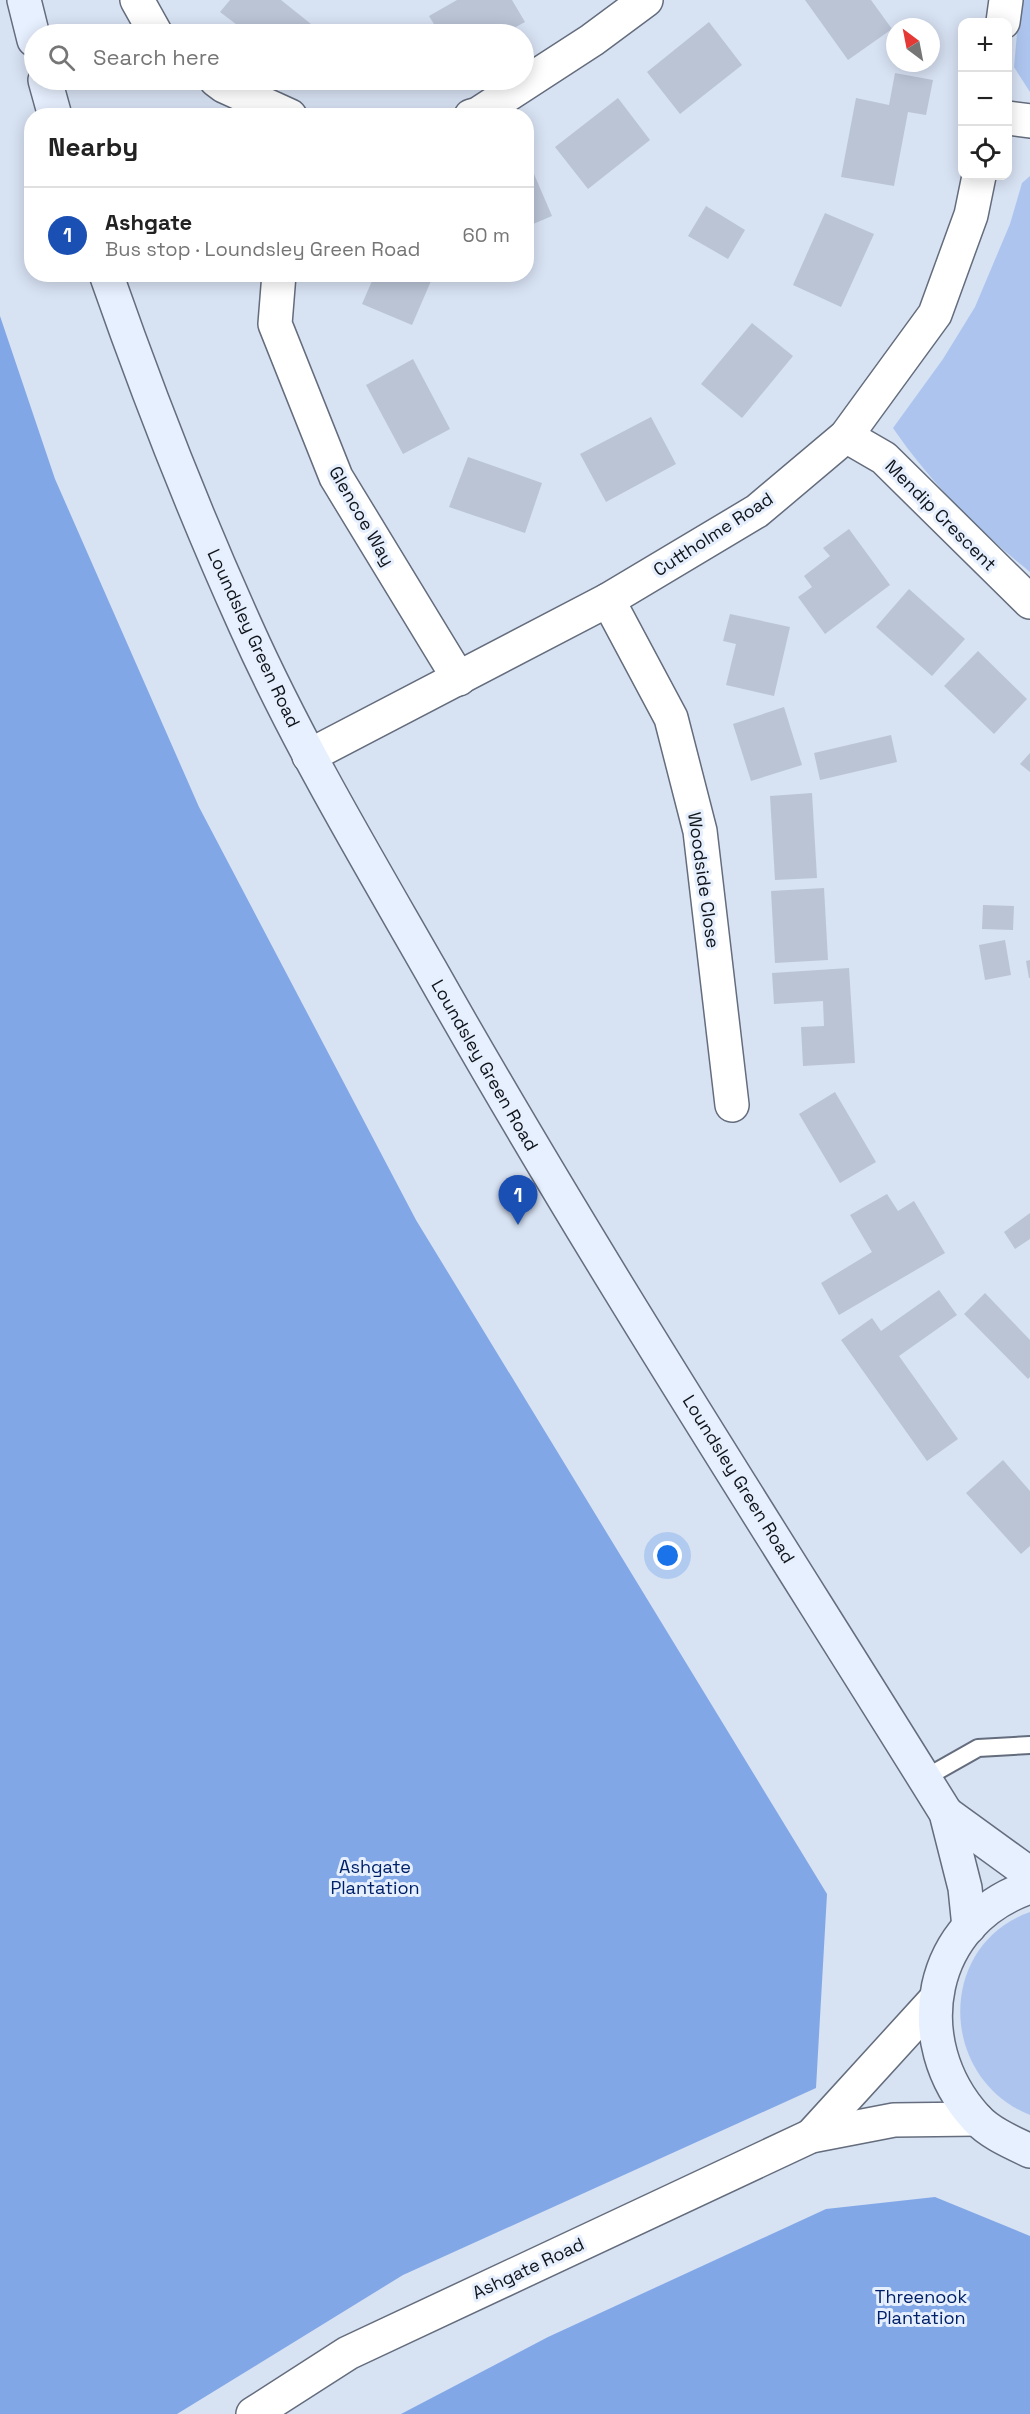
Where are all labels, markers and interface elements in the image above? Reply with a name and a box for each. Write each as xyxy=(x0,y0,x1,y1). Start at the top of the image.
north arrow xyxy=(886,18,940,72)
map controls xyxy=(958,18,1012,180)
button: + xyxy=(958,18,1012,72)
search box xyxy=(24,24,534,90)
icon: search xyxy=(45,41,78,74)
text: Search here xyxy=(93,43,220,71)
button: − xyxy=(958,72,1012,126)
button: locate xyxy=(958,126,1012,180)
text: Nearby xyxy=(48,130,138,164)
text: Ashgate xyxy=(105,208,192,236)
text: 1 xyxy=(63,222,72,248)
text: 60 m xyxy=(463,222,510,248)
text: Bus stop · Loundsley Green Road xyxy=(105,236,420,262)
street label: Mendip Crescent xyxy=(880,454,1002,576)
street label: Glencoe Way xyxy=(324,462,400,570)
street label: Cuttholme Road xyxy=(649,487,777,581)
street label: Loundsley Green Road xyxy=(203,545,305,731)
street label: Woodside Close xyxy=(683,810,725,950)
street label: Loundsley Green Road xyxy=(426,975,544,1155)
pin: 1 xyxy=(498,1176,538,1225)
street label: Loundsley Green Road xyxy=(678,1391,800,1567)
your location xyxy=(653,1541,682,1570)
park label: Ashgate Plantation xyxy=(330,1855,420,1899)
street label: Ashgate Road xyxy=(468,2232,588,2304)
park label: Threenook Plantation xyxy=(875,2285,967,2329)

